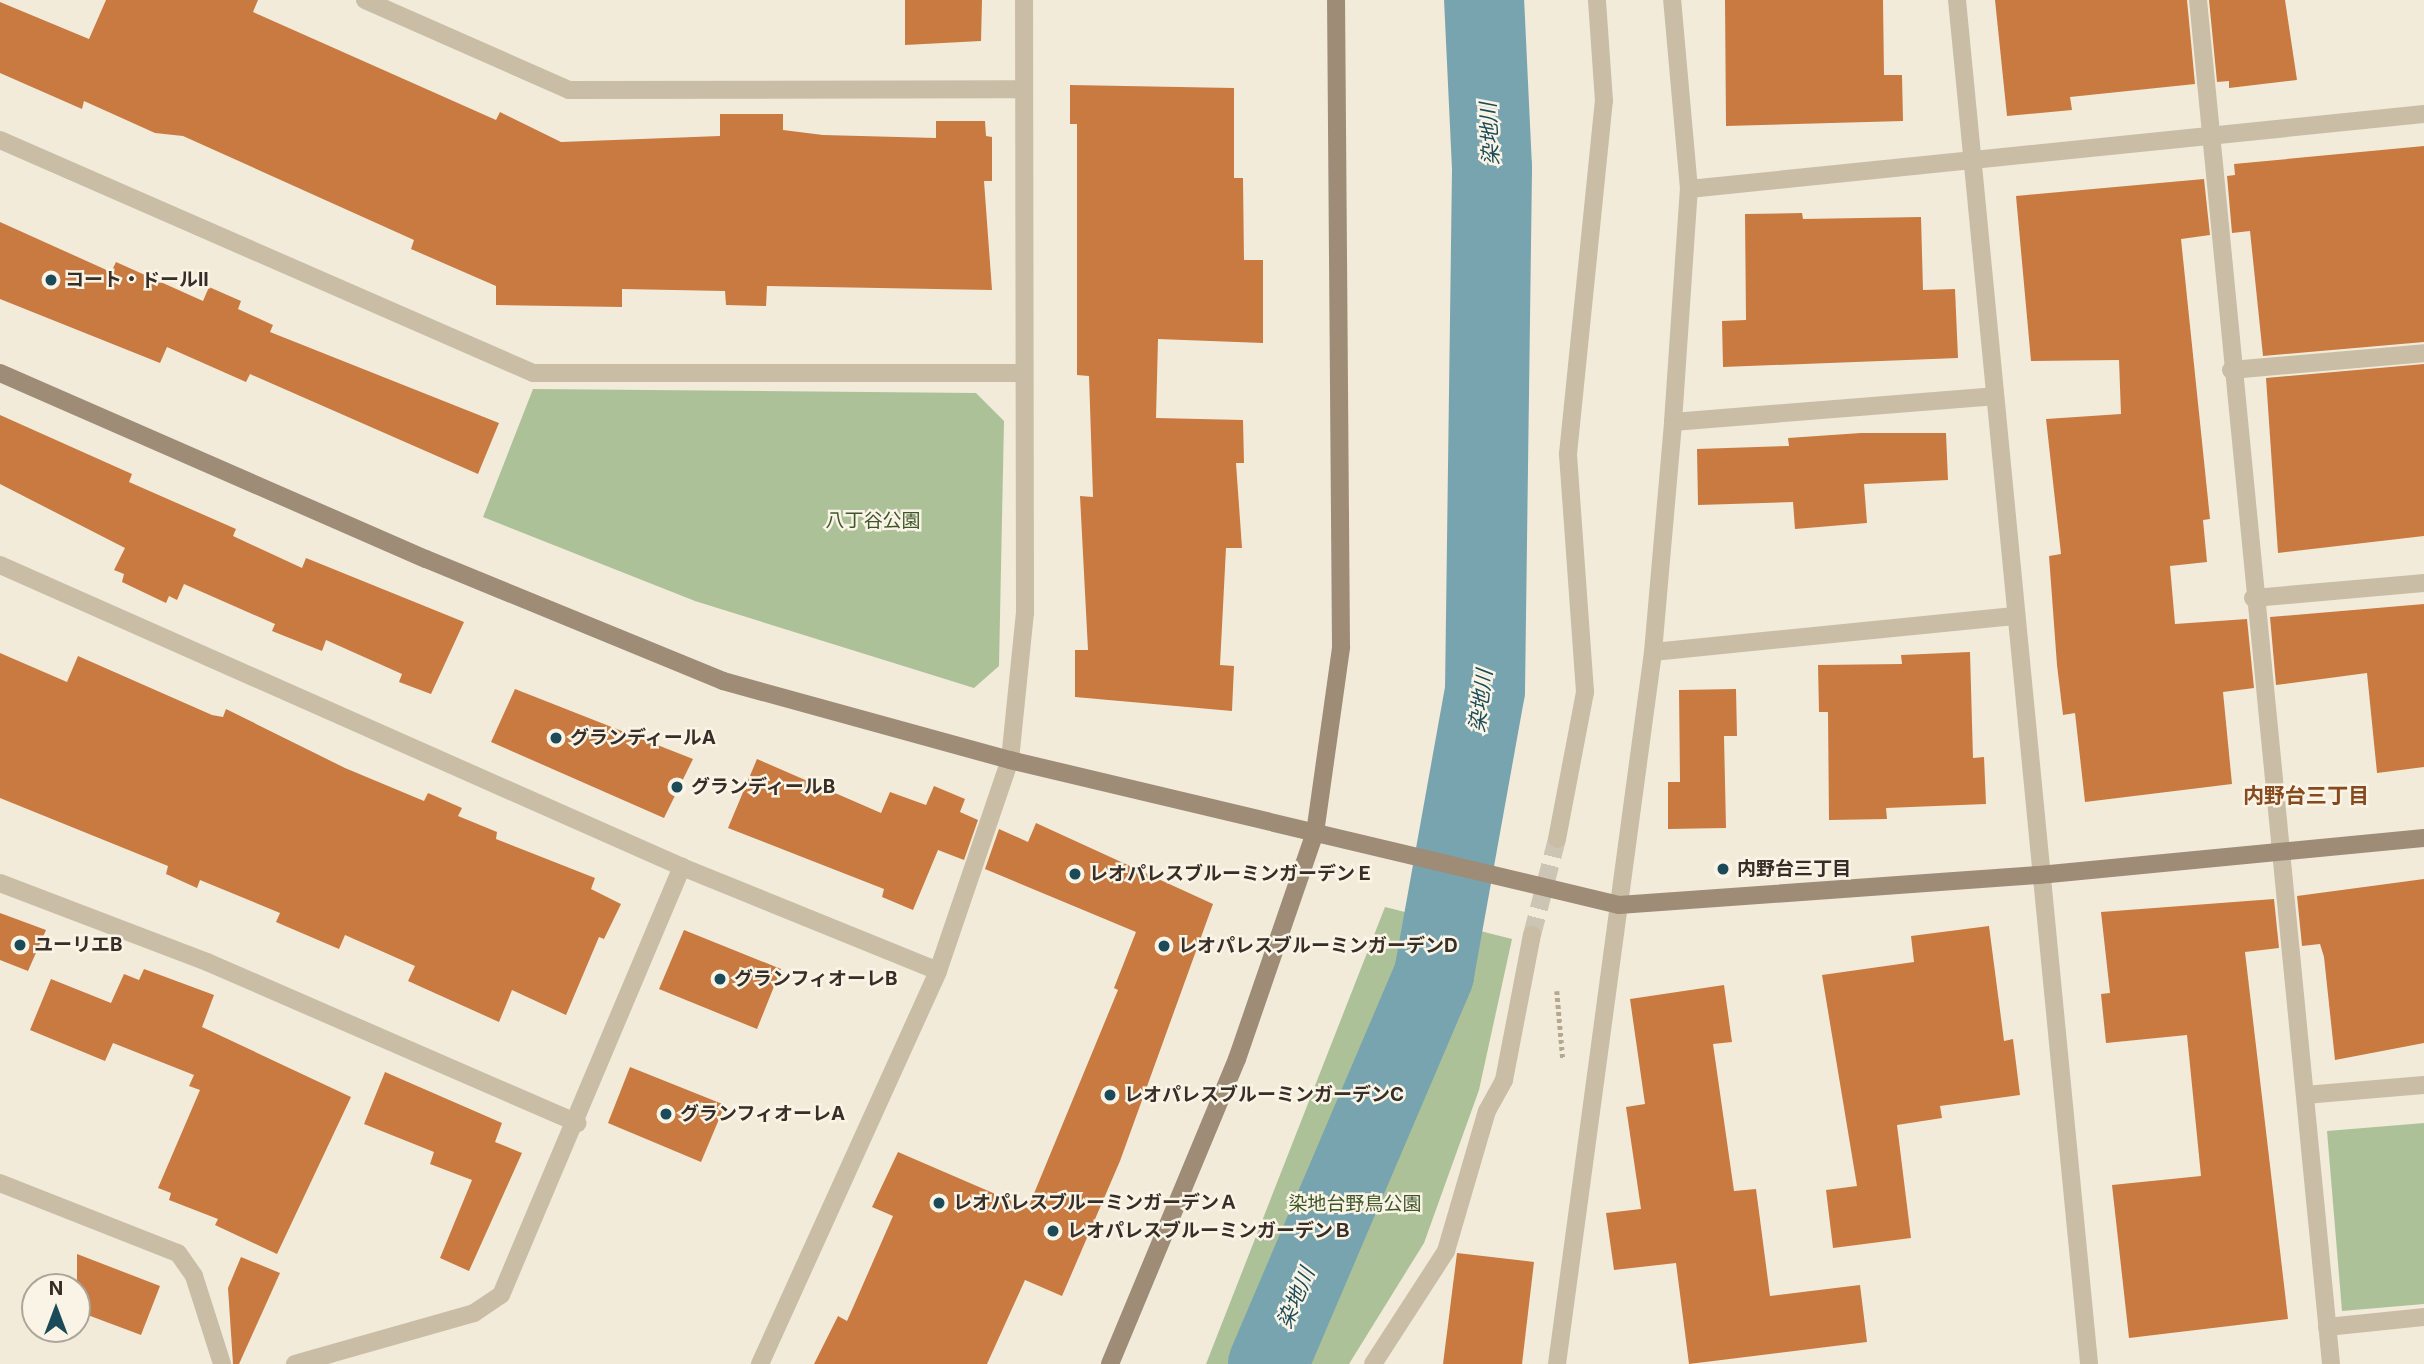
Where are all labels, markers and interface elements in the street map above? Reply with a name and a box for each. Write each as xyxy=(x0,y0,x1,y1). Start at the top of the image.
water label: 染地川 xyxy=(1476,102,1504,166)
place label: コート・ドールⅡ xyxy=(65,269,209,291)
marker: コート・ドールⅡ xyxy=(43,272,59,288)
park label: 八丁谷公園 xyxy=(826,510,920,532)
water label: 染地川 xyxy=(1465,668,1497,734)
place label: グランディールA xyxy=(570,727,717,749)
marker: グランディールA xyxy=(548,730,564,746)
place label: グランディールB xyxy=(691,776,837,798)
marker: グランディールB xyxy=(669,779,685,795)
district label: 内野台三丁目 xyxy=(2243,783,2369,809)
place label: 内野台三丁目 xyxy=(1737,858,1851,880)
marker: 内野台三丁目 xyxy=(1715,861,1731,877)
place label: レオパレスブルーミンガーデンＥ xyxy=(1089,863,1374,885)
marker: レオパレスブルーミンガーデンＥ xyxy=(1067,866,1083,882)
place label: ユーリエB xyxy=(34,934,123,956)
place label: レオパレスブルーミンガーデンD xyxy=(1178,935,1458,957)
marker: ユーリエB xyxy=(12,937,28,953)
marker: レオパレスブルーミンガーデンD xyxy=(1156,938,1172,954)
place label: グランフィオーレB xyxy=(734,968,899,990)
marker: グランフィオーレB xyxy=(712,971,728,987)
place label: レオパレスブルーミンガーデンC xyxy=(1124,1084,1404,1106)
marker: レオパレスブルーミンガーデンC xyxy=(1102,1087,1118,1103)
place label: グランフィオーレA xyxy=(680,1103,846,1125)
marker: グランフィオーレA xyxy=(658,1106,674,1122)
place label: レオパレスブルーミンガーデンＡ xyxy=(953,1192,1238,1214)
park label: 染地台野鳥公園 xyxy=(1289,1193,1421,1215)
marker: レオパレスブルーミンガーデンＡ xyxy=(931,1195,947,1211)
place label: レオパレスブルーミンガーデンＢ xyxy=(1067,1220,1352,1242)
marker: レオパレスブルーミンガーデンＢ xyxy=(1045,1223,1061,1239)
water label: 染地川 xyxy=(1272,1264,1320,1332)
north arrow xyxy=(21,1273,91,1343)
text: N xyxy=(49,1277,63,1300)

